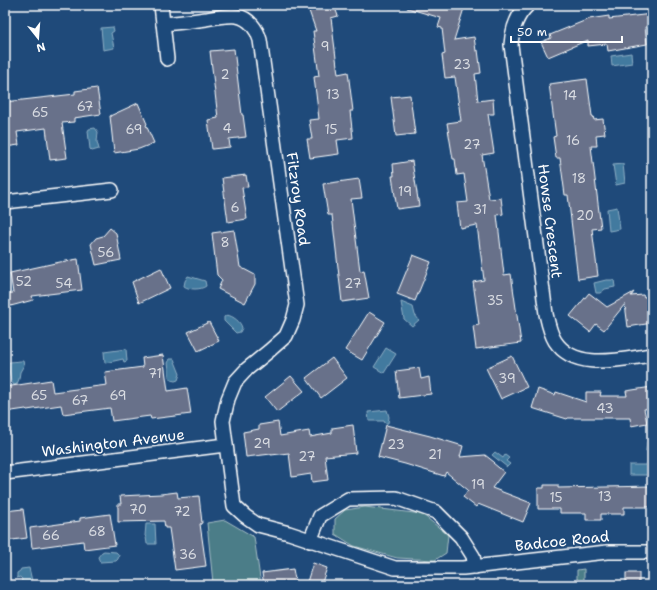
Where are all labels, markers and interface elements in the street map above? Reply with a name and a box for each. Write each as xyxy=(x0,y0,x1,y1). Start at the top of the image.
north arrow xyxy=(18,18,58,58)
scale bar xyxy=(511,18,622,44)
text: 50 m xyxy=(517,24,547,40)
house number: 9 xyxy=(320,38,330,55)
text: N xyxy=(34,39,47,56)
house number: 23 xyxy=(453,56,471,73)
house number: 2 xyxy=(220,66,230,83)
house number: 13 xyxy=(326,86,340,103)
house number: 14 xyxy=(563,87,577,104)
house number: 67 xyxy=(77,98,93,115)
house number: 65 xyxy=(32,104,48,121)
house number: 4 xyxy=(222,120,232,137)
house number: 69 xyxy=(125,121,143,138)
house number: 15 xyxy=(324,121,338,138)
house number: 16 xyxy=(566,132,580,149)
house number: 27 xyxy=(463,136,481,153)
street label: Fitzroy Road xyxy=(282,151,315,247)
street label: Howse Crescent xyxy=(533,163,567,279)
house number: 18 xyxy=(572,170,586,187)
house number: 19 xyxy=(398,183,412,200)
house number: 6 xyxy=(230,199,240,216)
house number: 31 xyxy=(473,201,487,218)
house number: 20 xyxy=(576,207,594,224)
house number: 8 xyxy=(220,234,230,251)
house number: 56 xyxy=(98,244,114,261)
house number: 52 xyxy=(16,273,32,290)
house number: 54 xyxy=(56,275,72,292)
house number: 27 xyxy=(344,275,362,292)
house number: 35 xyxy=(487,292,503,309)
house number: 71 xyxy=(148,365,162,382)
house number: 39 xyxy=(498,370,516,387)
house number: 65 xyxy=(31,387,47,404)
house number: 69 xyxy=(109,387,127,404)
house number: 67 xyxy=(72,392,88,409)
house number: 43 xyxy=(596,400,614,417)
street label: Washington Avenue xyxy=(40,424,186,462)
house number: 29 xyxy=(253,435,271,452)
house number: 23 xyxy=(387,436,405,453)
house number: 21 xyxy=(428,446,442,463)
house number: 27 xyxy=(298,448,316,465)
house number: 19 xyxy=(471,476,485,493)
house number: 13 xyxy=(598,488,612,505)
house number: 15 xyxy=(549,489,563,506)
house number: 70 xyxy=(129,501,147,518)
house number: 72 xyxy=(173,503,191,520)
house number: 68 xyxy=(88,523,106,540)
street label: Badcoe Road xyxy=(514,526,611,556)
house number: 66 xyxy=(42,527,60,544)
house number: 36 xyxy=(179,546,197,563)

